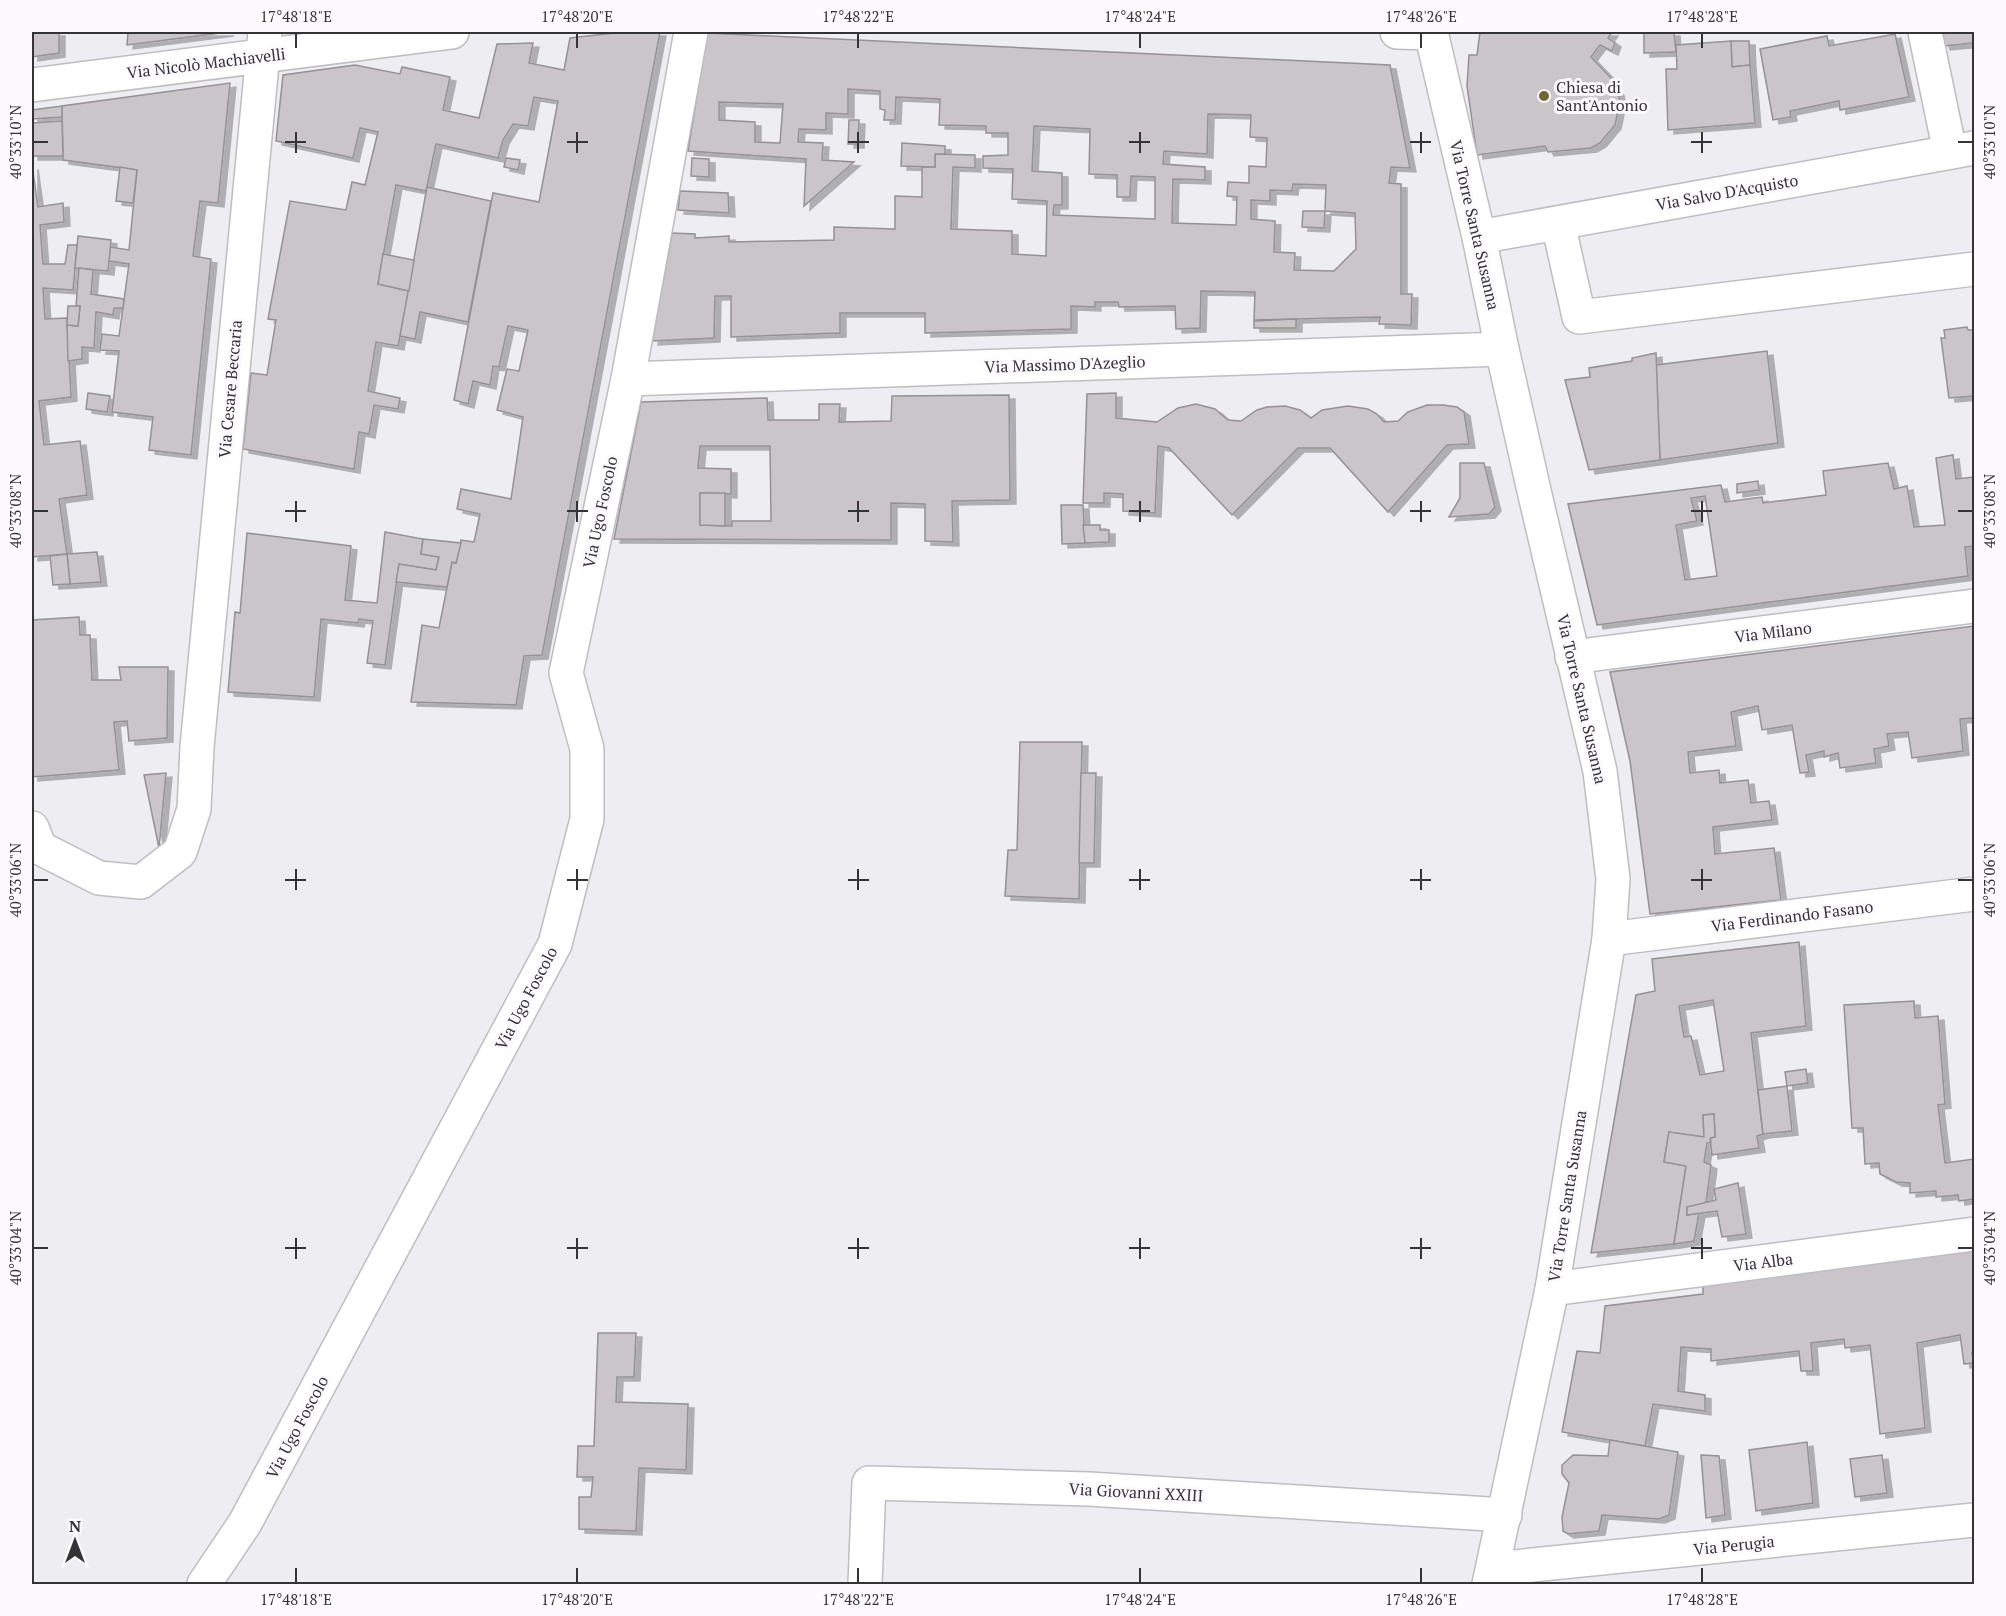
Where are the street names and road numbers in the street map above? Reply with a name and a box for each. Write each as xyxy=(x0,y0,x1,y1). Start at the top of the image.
street label: Via Nicolò Machiavelli xyxy=(125,42,287,84)
street label: Via Torre Santa Susanna xyxy=(1445,138,1505,312)
street label: Via Salvo D'Acquisto xyxy=(1654,169,1800,215)
street label: Via Cesare Beccaria xyxy=(213,319,247,459)
street label: Via Massimo D'Azeglio xyxy=(984,350,1146,378)
street label: Via Ugo Foscolo xyxy=(577,454,623,570)
street label: Via Torre Santa Susanna xyxy=(1552,612,1612,786)
street label: Via Milano xyxy=(1733,616,1813,648)
street label: Via Ferdinando Fasano xyxy=(1710,895,1874,937)
street label: Via Ugo Foscolo xyxy=(490,942,562,1053)
street label: Via Torre Santa Susanna xyxy=(1543,1109,1591,1283)
street label: Via Alba xyxy=(1732,1247,1794,1277)
street label: Via Ugo Foscolo xyxy=(261,1371,333,1482)
street label: Via Giovanni XXIII xyxy=(1068,1477,1204,1507)
street label: Via Perugia xyxy=(1692,1530,1776,1560)

